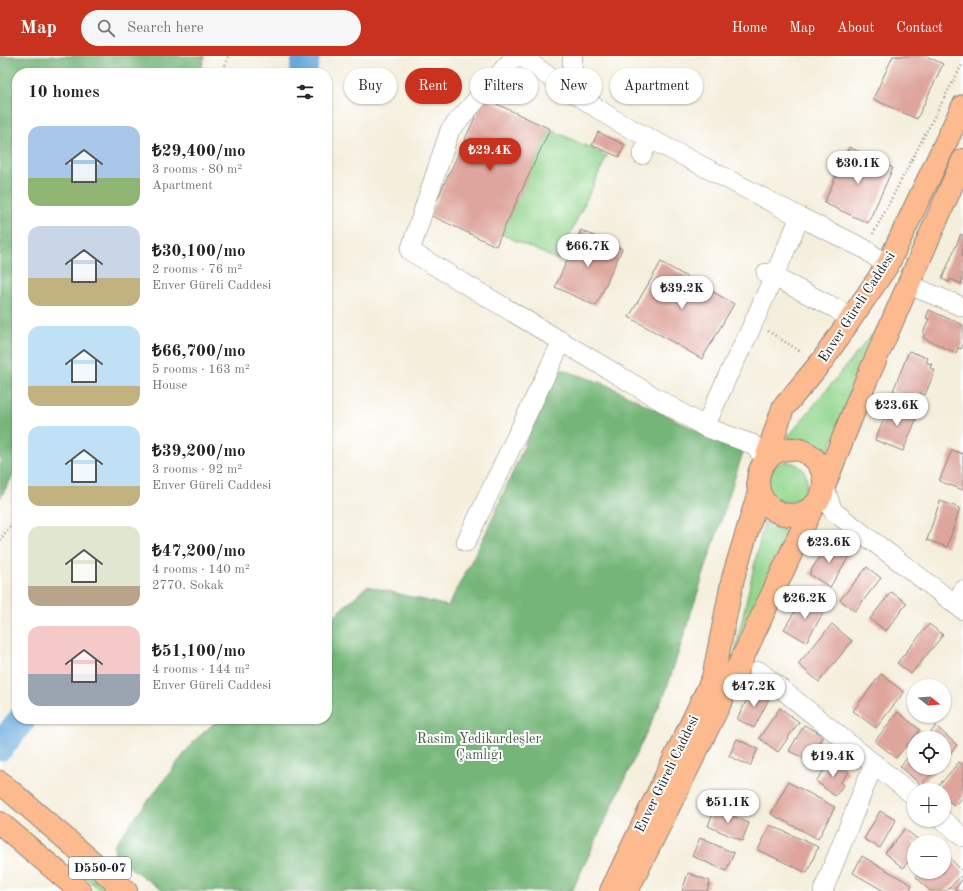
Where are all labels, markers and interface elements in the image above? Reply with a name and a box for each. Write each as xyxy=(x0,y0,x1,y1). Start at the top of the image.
search box xyxy=(81,10,361,46)
icon: search xyxy=(95,17,117,39)
text: Map xyxy=(20,19,57,38)
text: Search here xyxy=(127,21,204,36)
text: Home xyxy=(732,21,767,35)
text: Map xyxy=(789,21,815,35)
text: About xyxy=(837,21,874,35)
text: Contact xyxy=(896,21,943,35)
chip: Buy xyxy=(344,68,397,104)
chip: Rent xyxy=(405,68,462,104)
chip: Filters xyxy=(470,68,538,104)
chip: New xyxy=(546,68,602,104)
chip: Apartment xyxy=(610,68,703,104)
icon: filters xyxy=(294,81,316,103)
text: 10 homes xyxy=(28,84,100,101)
pin: ₺29.4K xyxy=(457,138,523,172)
icon: home xyxy=(60,142,108,190)
text: ₺29,400/mo xyxy=(152,143,246,160)
text: ₺29.4K xyxy=(468,144,512,157)
pin: ₺30.1K xyxy=(825,151,891,185)
text: ₺30.1K xyxy=(836,157,880,170)
text: 3 rooms · 80 m² xyxy=(152,163,242,176)
text: Apartment xyxy=(152,179,213,192)
pin: ₺66.7K xyxy=(555,234,621,268)
text: ₺66.7K xyxy=(566,240,610,253)
icon: home xyxy=(60,242,108,290)
text: ₺30,100/mo xyxy=(152,243,246,260)
street label: Enver Güreli Caddesi xyxy=(816,249,898,365)
text: 2 rooms · 76 m² xyxy=(152,263,242,276)
pin: ₺39.2K xyxy=(649,276,715,310)
text: Enver Güreli Caddesi xyxy=(152,279,271,292)
text: ₺39.2K xyxy=(660,282,704,295)
icon: home xyxy=(60,342,108,390)
text: ₺66,700/mo xyxy=(152,343,246,360)
text: 5 rooms · 163 m² xyxy=(152,363,250,376)
text: House xyxy=(152,379,187,392)
pin: ₺23.6K xyxy=(864,393,930,427)
text: ₺23.6K xyxy=(875,399,919,412)
icon: home xyxy=(60,442,108,490)
text: ₺39,200/mo xyxy=(152,443,246,460)
text: 3 rooms · 92 m² xyxy=(152,463,242,476)
text: Enver Güreli Caddesi xyxy=(152,479,271,492)
pin: ₺23.6K xyxy=(796,530,862,564)
text: ₺23.6K xyxy=(807,536,851,549)
icon: home xyxy=(60,542,108,590)
text: ₺47,200/mo xyxy=(152,543,246,560)
text: 4 rooms · 140 m² xyxy=(152,563,250,576)
text: 2770. Sokak xyxy=(152,579,224,592)
pin: ₺26.2K xyxy=(772,586,838,620)
text: ₺26.2K xyxy=(783,592,827,605)
icon: home xyxy=(60,642,108,690)
text: ₺51,100/mo xyxy=(152,643,246,660)
text: 4 rooms · 144 m² xyxy=(152,663,250,676)
pin: ₺47.2K xyxy=(721,674,787,708)
text: Enver Güreli Caddesi xyxy=(152,679,271,692)
north arrow xyxy=(907,679,951,723)
map controls xyxy=(907,679,951,879)
text: ₺47.2K xyxy=(732,680,776,693)
street label: Enver Güreli Caddesi xyxy=(633,713,702,835)
button: locate xyxy=(907,731,951,775)
park label: Rasim Yedikardeşler Çamlığı xyxy=(417,732,541,762)
pin: ₺19.4K xyxy=(800,744,866,778)
text: ₺19.4K xyxy=(811,750,855,763)
button: + xyxy=(907,783,951,827)
pin: ₺51.1K xyxy=(695,790,761,824)
text: ₺51.1K xyxy=(706,796,750,809)
button: − xyxy=(907,835,951,879)
road number: D550-07 xyxy=(69,857,131,879)

